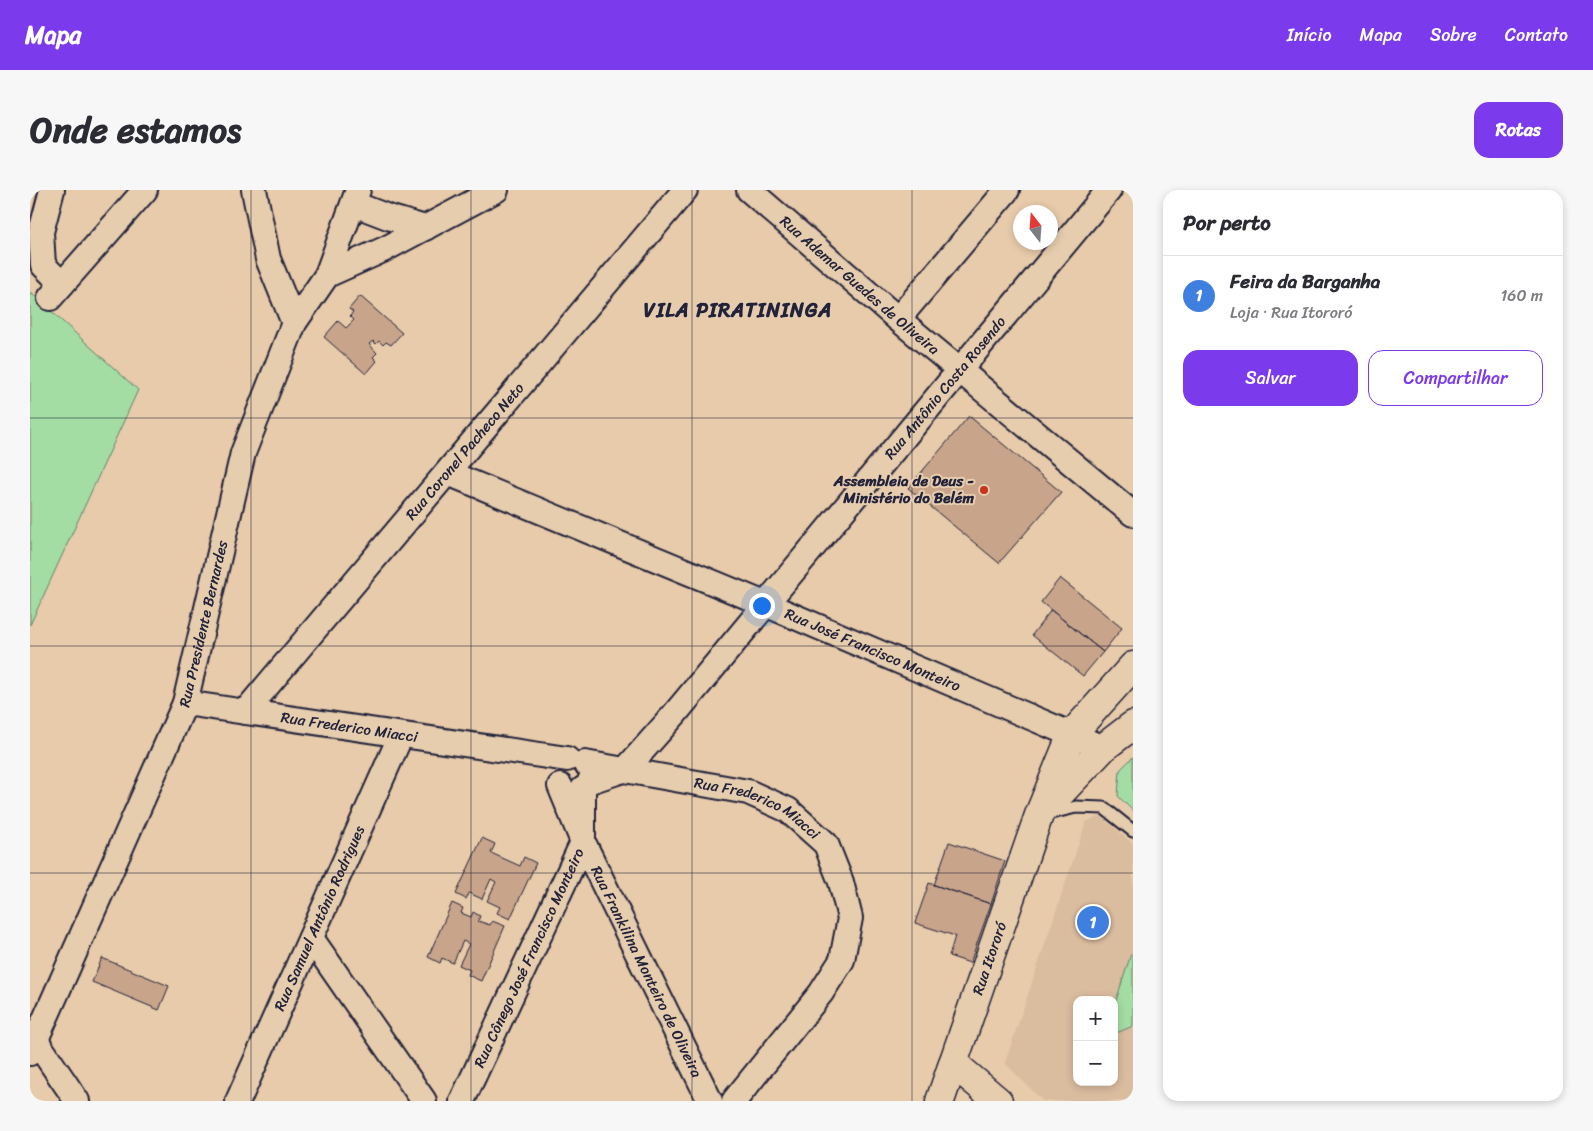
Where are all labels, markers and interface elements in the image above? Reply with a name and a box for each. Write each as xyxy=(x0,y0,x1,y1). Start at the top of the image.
text: Mapa xyxy=(25,14,81,56)
text: Início xyxy=(1287,19,1332,51)
text: Mapa xyxy=(1360,19,1402,51)
text: Sobre xyxy=(1430,19,1477,51)
text: Contato xyxy=(1505,19,1568,51)
text: Onde estamos xyxy=(30,99,241,161)
button: Rotas xyxy=(1474,102,1563,158)
text: Por perto xyxy=(1183,204,1271,242)
north arrow xyxy=(1013,205,1058,250)
street label: Rua Ademar Guedes de Oliveira xyxy=(774,209,946,362)
text: Feira da Barganha xyxy=(1230,265,1380,298)
text: 1 xyxy=(1196,281,1202,310)
text: 160 m xyxy=(1500,281,1543,310)
district label: VILA PIRATININGA xyxy=(644,293,832,328)
text: Loja · Rua Itororó xyxy=(1230,298,1352,327)
street label: Rua Antônio Costa Rosendo xyxy=(878,310,1013,465)
button: Salvar xyxy=(1183,350,1358,406)
button: Compartilhar xyxy=(1368,350,1543,406)
street label: Rua Coronel Pacheco Neto xyxy=(399,376,531,526)
place label: Assembleia de Deus - Ministério do Belém xyxy=(833,468,974,511)
marker: Assembleia de Deus - Ministério do Belém xyxy=(978,484,990,496)
street label: Rua Presidente Bernardes xyxy=(171,538,235,710)
your location xyxy=(749,593,775,619)
street label: Rua José Francisco Monteiro xyxy=(781,601,965,699)
street label: Rua Frederico Miacci xyxy=(279,704,420,750)
street label: Rua Frederico Miacci xyxy=(692,770,827,847)
street label: Rua Samuel Antônio Rodrigues xyxy=(267,821,372,1015)
street label: Rua Cônego José Francisco Monteiro xyxy=(466,843,592,1072)
street label: Rua Frankilina Monteiro de Oliveira xyxy=(584,861,710,1082)
pin: 1 xyxy=(1077,903,1109,941)
street label: Rua Itororó xyxy=(965,918,1014,999)
map controls xyxy=(1073,996,1118,1086)
button: + xyxy=(1073,996,1118,1041)
button: − xyxy=(1073,1041,1118,1086)

